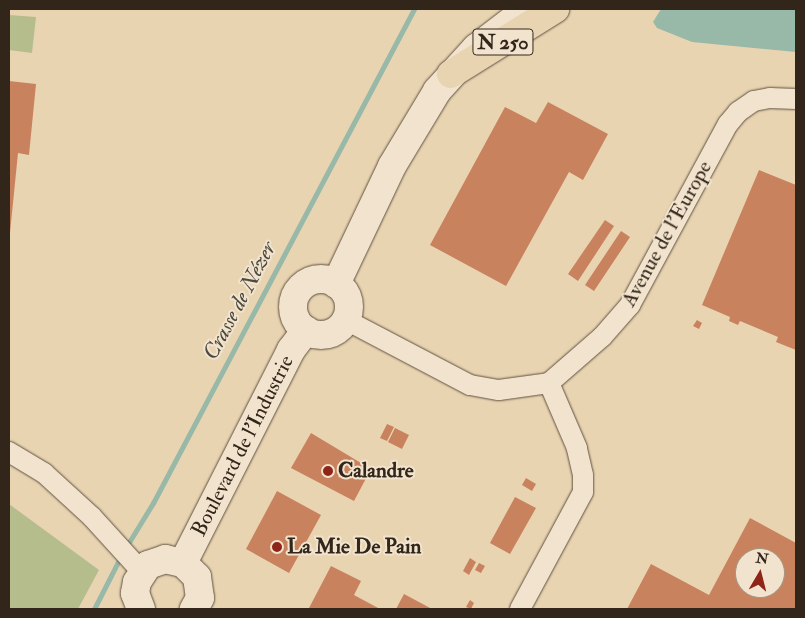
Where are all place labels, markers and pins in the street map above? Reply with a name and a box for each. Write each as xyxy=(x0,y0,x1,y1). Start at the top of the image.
place label: Calandre xyxy=(338,458,414,484)
marker: Calandre xyxy=(322,465,334,477)
place label: La Mie De Pain xyxy=(287,534,421,560)
marker: La Mie De Pain xyxy=(271,541,283,553)

